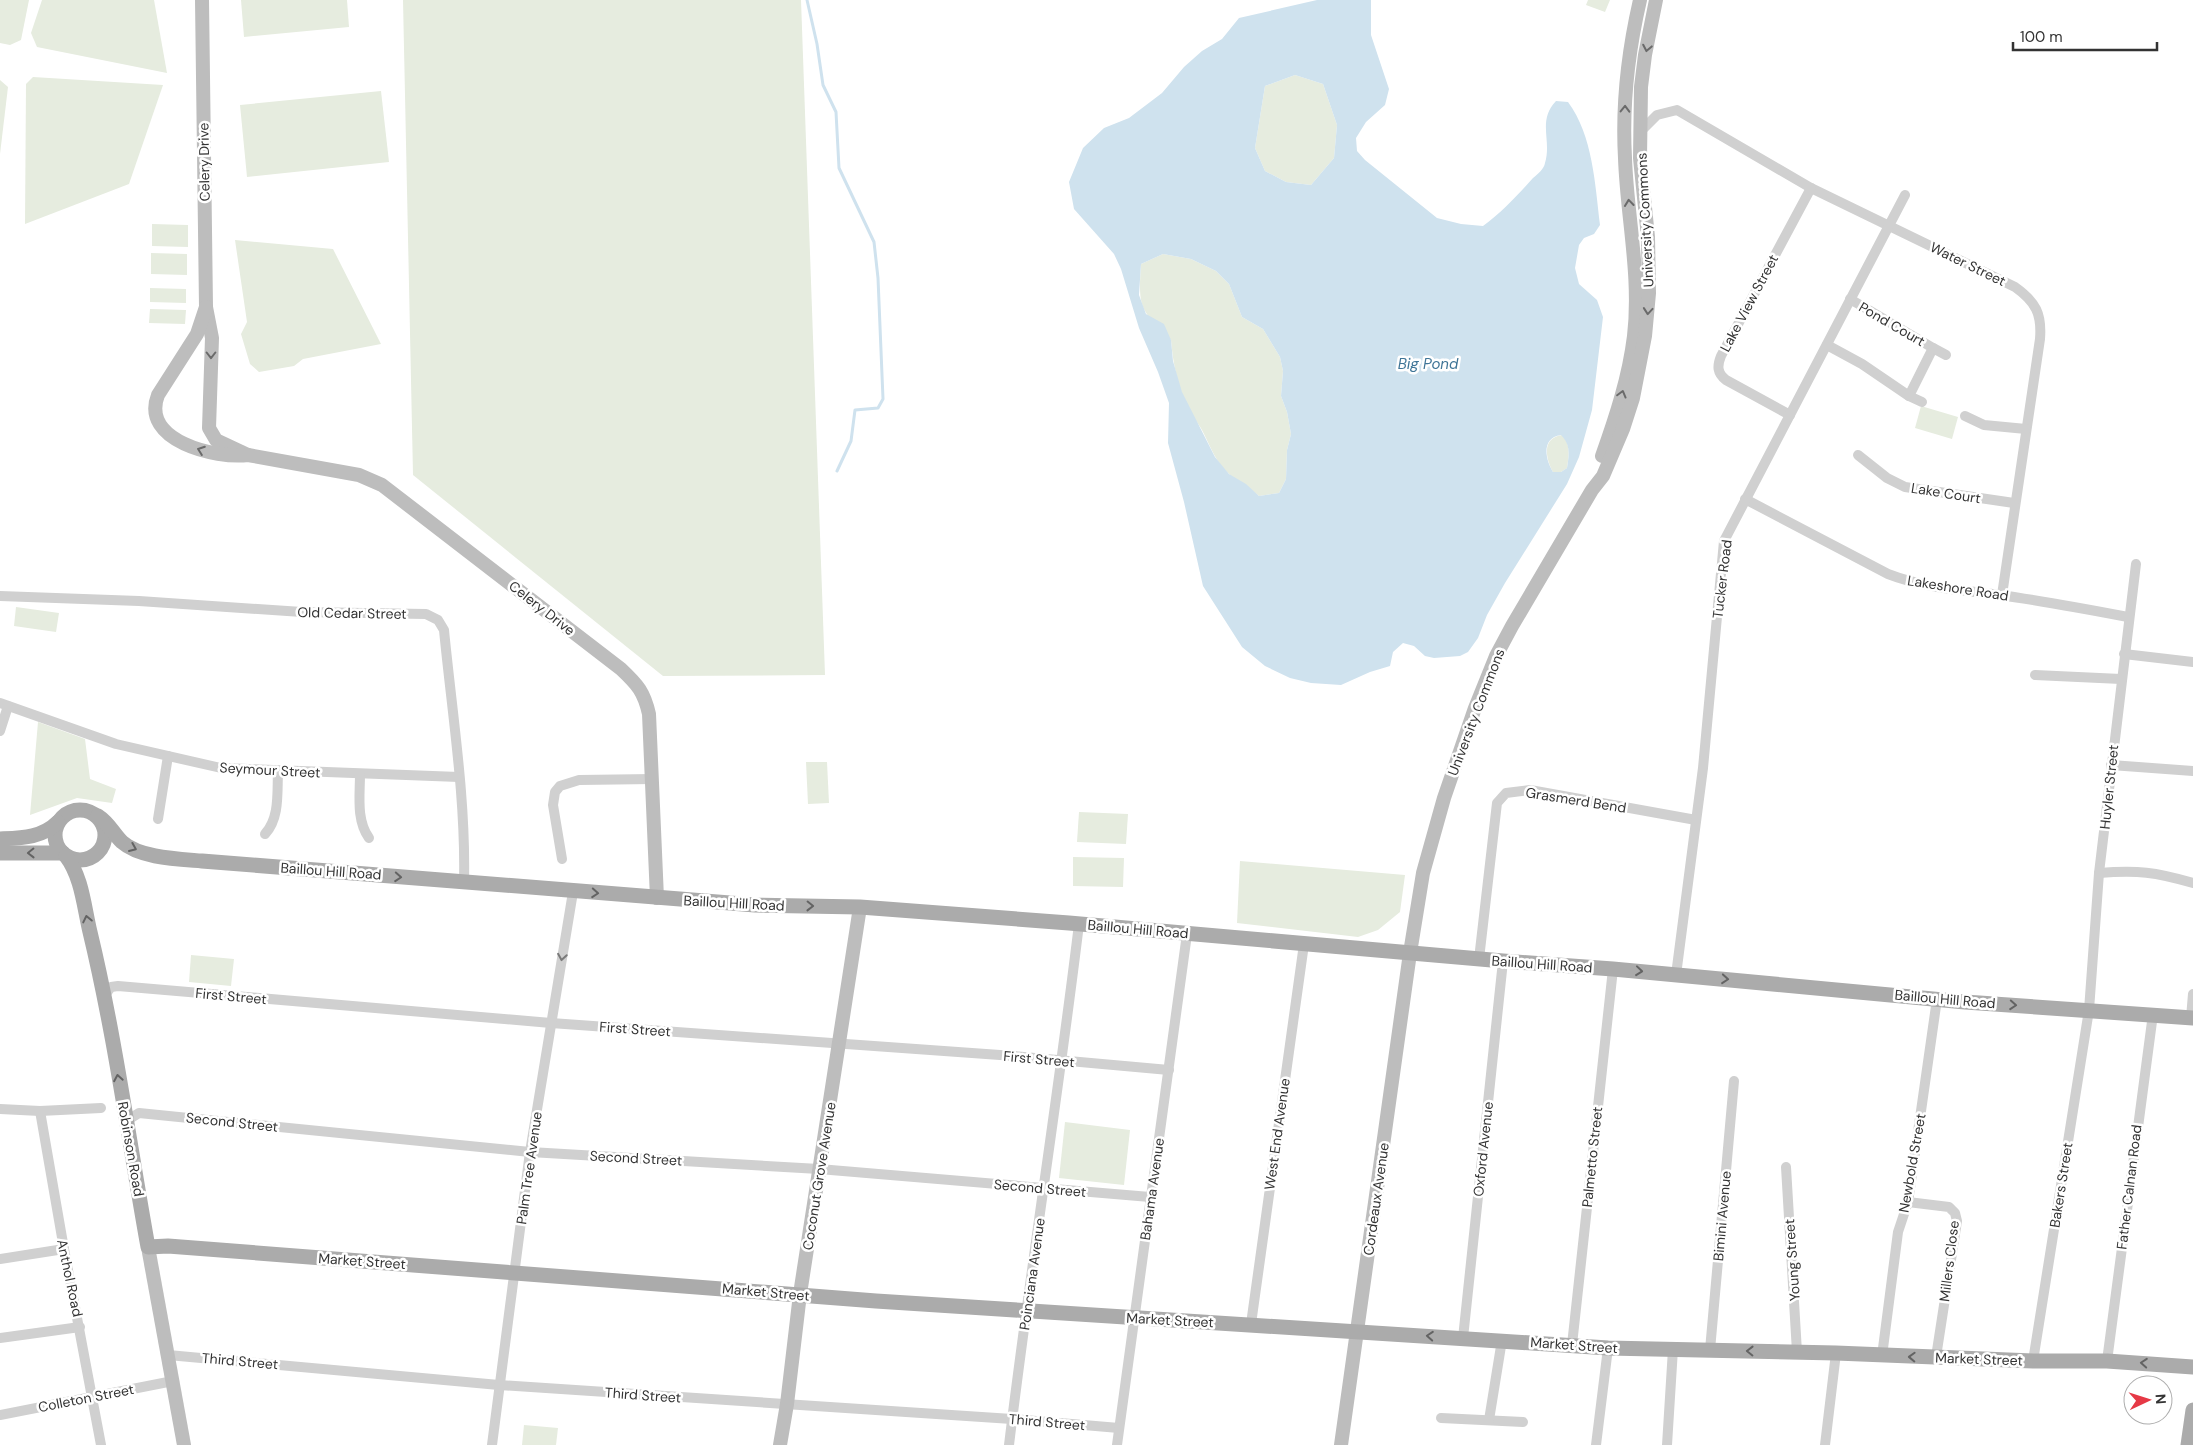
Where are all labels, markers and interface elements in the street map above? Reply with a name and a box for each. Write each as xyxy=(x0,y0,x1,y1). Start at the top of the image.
scale bar xyxy=(2013,20,2157,52)
text: 100 m xyxy=(2020,27,2063,47)
one-way arrow xyxy=(1642,43,1652,52)
one-way arrow xyxy=(1620,105,1630,112)
street label: Celery Drive xyxy=(194,122,214,202)
street label: University Commons xyxy=(1632,152,1658,288)
one-way arrow xyxy=(1624,199,1635,207)
street label: Water Street xyxy=(1927,238,2009,290)
street label: Lake View Street xyxy=(1716,251,1782,355)
street label: Pond Court xyxy=(1856,298,1928,350)
one-way arrow xyxy=(1642,307,1653,315)
one-way arrow xyxy=(206,351,217,359)
water label: Big Pond xyxy=(1398,354,1459,374)
one-way arrow xyxy=(1616,389,1627,398)
one-way arrow xyxy=(197,446,205,456)
street label: Lake Court xyxy=(1910,479,1982,507)
street label: Tucker Road xyxy=(1708,539,1736,619)
street label: Lakeshore Road xyxy=(1906,571,2010,605)
street label: Celery Drive xyxy=(505,577,579,639)
street label: Old Cedar Street xyxy=(297,603,407,623)
street label: University Commons xyxy=(1443,646,1509,778)
street label: Huyler Street xyxy=(2096,744,2122,830)
street label: Seymour Street xyxy=(219,758,321,782)
street label: Grasmerd Bend xyxy=(1524,783,1628,817)
one-way arrow xyxy=(128,841,137,852)
one-way arrow xyxy=(27,848,35,858)
street label: Baillou Hill Road xyxy=(280,858,382,884)
one-way arrow xyxy=(394,871,402,882)
one-way arrow xyxy=(591,888,599,899)
street label: Baillou Hill Road xyxy=(683,891,785,915)
one-way arrow xyxy=(806,901,814,911)
one-way arrow xyxy=(82,914,93,923)
street label: Baillou Hill Road xyxy=(1087,916,1189,942)
street label: Baillou Hill Road xyxy=(1491,951,1593,977)
one-way arrow xyxy=(558,953,568,962)
one-way arrow xyxy=(1635,965,1643,976)
one-way arrow xyxy=(1721,974,1729,985)
street label: First Street xyxy=(195,984,267,1008)
street label: Baillou Hill Road xyxy=(1894,986,1996,1012)
one-way arrow xyxy=(2009,999,2017,1010)
street label: First Street xyxy=(599,1018,671,1040)
street label: First Street xyxy=(1003,1047,1075,1071)
one-way arrow xyxy=(113,1074,124,1082)
street label: West End Avenue xyxy=(1260,1077,1294,1191)
street label: Robinson Road xyxy=(114,1100,148,1198)
street label: Coconut Grove Avenue xyxy=(798,1101,840,1251)
street label: Oxford Avenue xyxy=(1469,1101,1497,1197)
street label: Palmetto Street xyxy=(1578,1106,1606,1208)
street label: Second Street xyxy=(185,1108,279,1136)
street label: Palm Tree Avenue xyxy=(512,1110,546,1226)
street label: Newbold Street xyxy=(1894,1112,1930,1214)
street label: Father Calnan Road xyxy=(2112,1124,2146,1250)
street label: Bahama Avenue xyxy=(1136,1137,1168,1241)
street label: Cordeaux Avenue xyxy=(1359,1141,1393,1257)
street label: Bakers Street xyxy=(2045,1141,2077,1229)
street label: Second Street xyxy=(589,1147,683,1169)
street label: Bimini Avenue xyxy=(1709,1170,1735,1262)
street label: Second Street xyxy=(993,1175,1087,1201)
street label: Poinciana Avenue xyxy=(1015,1217,1049,1331)
street label: Young Street xyxy=(1780,1218,1804,1302)
street label: Millers Close xyxy=(1935,1219,1963,1303)
street label: Anthol Road xyxy=(53,1238,87,1318)
street label: Market Street xyxy=(318,1249,406,1273)
street label: Market Street xyxy=(722,1279,810,1305)
street label: Market Street xyxy=(1126,1309,1214,1331)
one-way arrow xyxy=(1426,1330,1434,1341)
street label: Market Street xyxy=(1530,1333,1618,1357)
one-way arrow xyxy=(1745,1346,1753,1356)
street label: Market Street xyxy=(1935,1348,2023,1370)
street label: Third Street xyxy=(201,1349,279,1373)
one-way arrow xyxy=(1908,1351,1916,1362)
one-way arrow xyxy=(2140,1358,2148,1369)
north arrow xyxy=(2123,1375,2173,1425)
street label: Colleton Street xyxy=(37,1380,135,1416)
street label: Third Street xyxy=(604,1383,682,1407)
text: N xyxy=(2152,1393,2170,1405)
street label: Third Street xyxy=(1008,1410,1086,1434)

